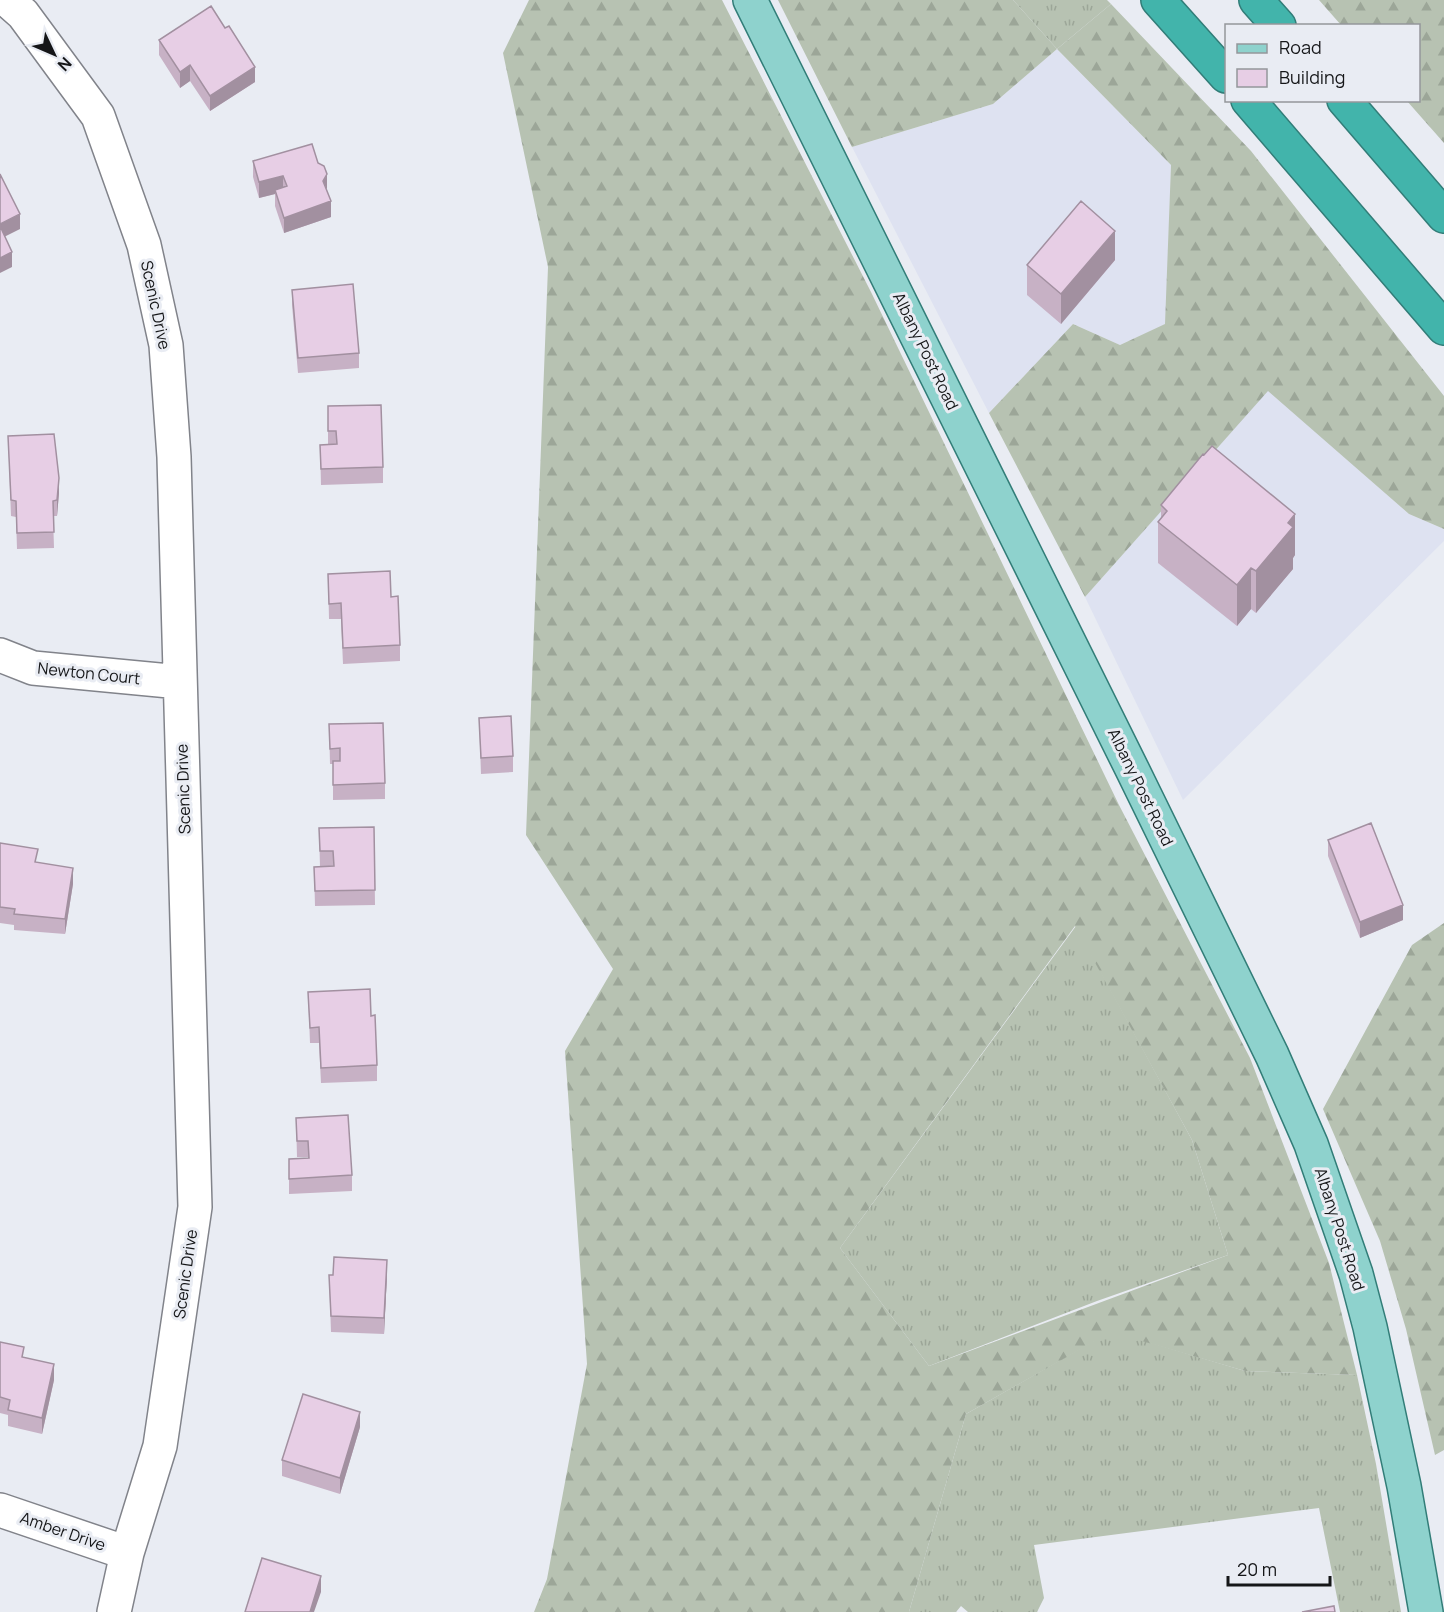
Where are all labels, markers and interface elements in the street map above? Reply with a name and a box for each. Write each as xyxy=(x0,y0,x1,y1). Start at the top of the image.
north arrow xyxy=(24,24,84,84)
legend xyxy=(1225,24,1420,102)
text: Road xyxy=(1279,35,1322,59)
text: N xyxy=(53,53,77,76)
text: Building xyxy=(1279,65,1345,89)
street label: Scenic Drive xyxy=(136,259,176,351)
street label: Albany Post Road xyxy=(888,289,964,413)
street label: Newton Court xyxy=(37,657,141,689)
street label: Albany Post Road xyxy=(1103,725,1179,849)
street label: Scenic Drive xyxy=(170,743,196,835)
street label: Albany Post Road xyxy=(1310,1165,1370,1293)
street label: Scenic Drive xyxy=(168,1228,202,1320)
street label: Amber Drive xyxy=(17,1506,109,1556)
scale bar xyxy=(1228,1549,1330,1587)
text: 20 m xyxy=(1237,1557,1277,1581)

